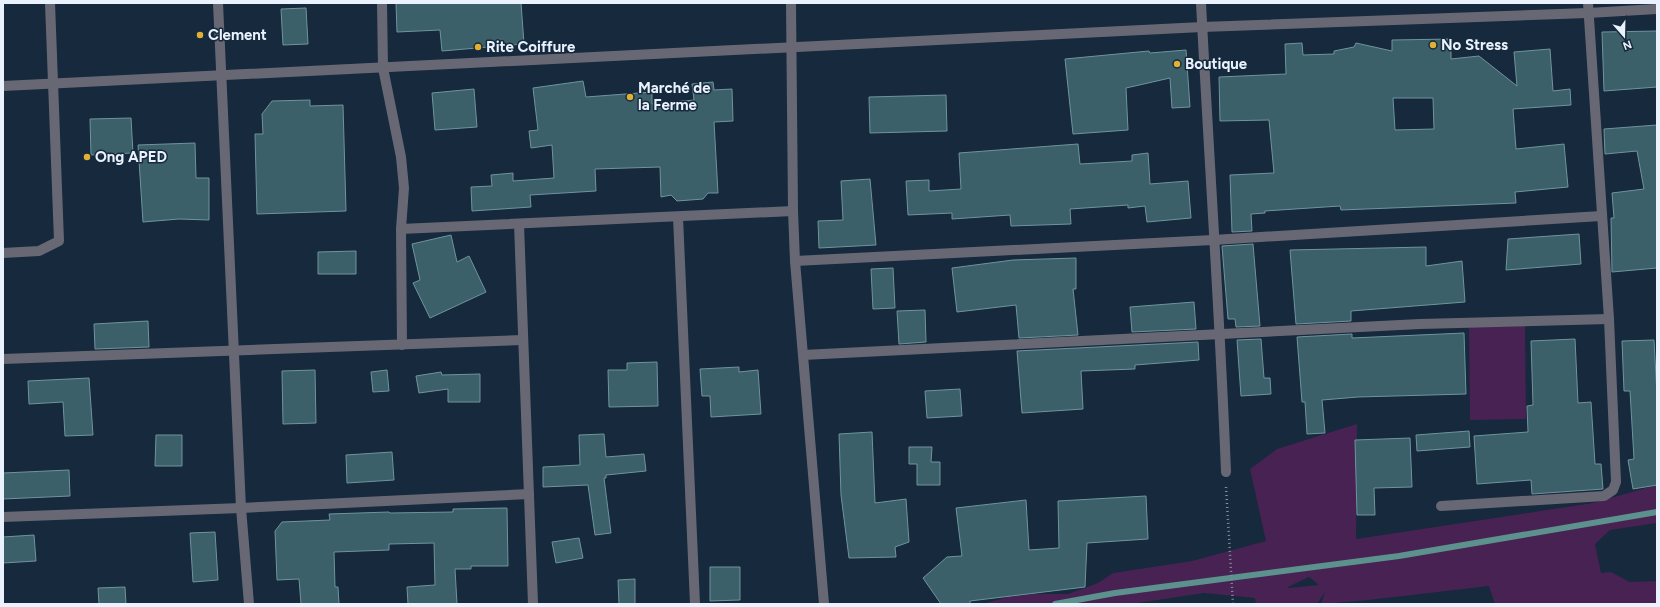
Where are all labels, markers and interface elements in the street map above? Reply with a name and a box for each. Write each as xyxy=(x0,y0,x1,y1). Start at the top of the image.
north arrow xyxy=(1604,16,1644,56)
place label: Clement xyxy=(208,26,267,44)
marker: Clement xyxy=(195,30,205,40)
place label: No Stress xyxy=(1441,36,1508,54)
text: N xyxy=(1621,37,1633,52)
place label: Rite Coiffure xyxy=(486,38,576,56)
marker: No Stress xyxy=(1428,40,1438,50)
marker: Rite Coiffure xyxy=(473,42,483,52)
place label: Boutique xyxy=(1185,55,1248,73)
marker: Boutique xyxy=(1172,59,1182,69)
place label: Marché de la Ferme xyxy=(638,79,711,114)
marker: Marché de la Ferme xyxy=(625,92,635,102)
place label: Ong APED xyxy=(95,148,167,166)
marker: Ong APED xyxy=(82,152,92,162)

